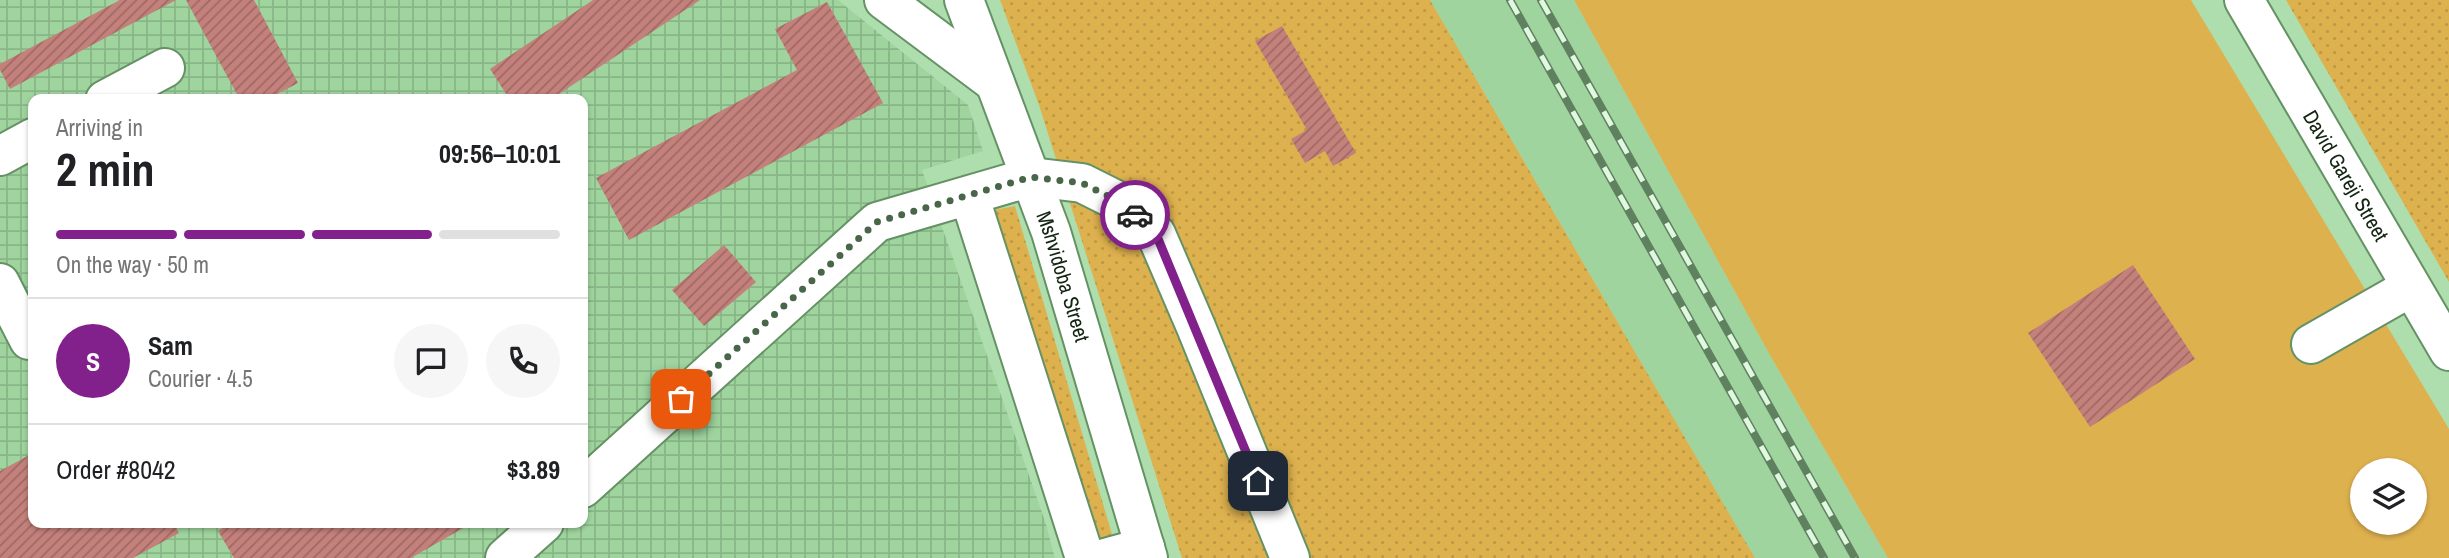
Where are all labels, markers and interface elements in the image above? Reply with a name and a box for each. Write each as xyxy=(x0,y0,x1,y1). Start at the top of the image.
street label: David Gareji Street xyxy=(2297,104,2396,246)
text: Arriving in xyxy=(56,112,143,143)
text: 09:56–10:01 xyxy=(439,136,560,171)
text: 2 min xyxy=(56,138,155,200)
courier xyxy=(1100,180,1170,250)
icon: car xyxy=(1116,196,1154,234)
street label: Mshvidoba Street xyxy=(1030,207,1097,345)
text: On the way · 50 m xyxy=(56,249,209,280)
button: chat xyxy=(394,324,468,398)
button: phone xyxy=(486,324,560,398)
text: Sam xyxy=(148,328,193,363)
text: S xyxy=(86,344,100,379)
text: Courier · 4.5 xyxy=(148,363,253,394)
pin xyxy=(651,369,711,429)
icon: bag xyxy=(662,380,700,418)
pin xyxy=(1228,451,1288,511)
text: Order #8042 xyxy=(56,452,176,487)
text: $3.89 xyxy=(507,452,560,487)
map controls xyxy=(2350,458,2427,535)
button: layers xyxy=(2350,458,2427,535)
icon: home xyxy=(1239,462,1277,500)

